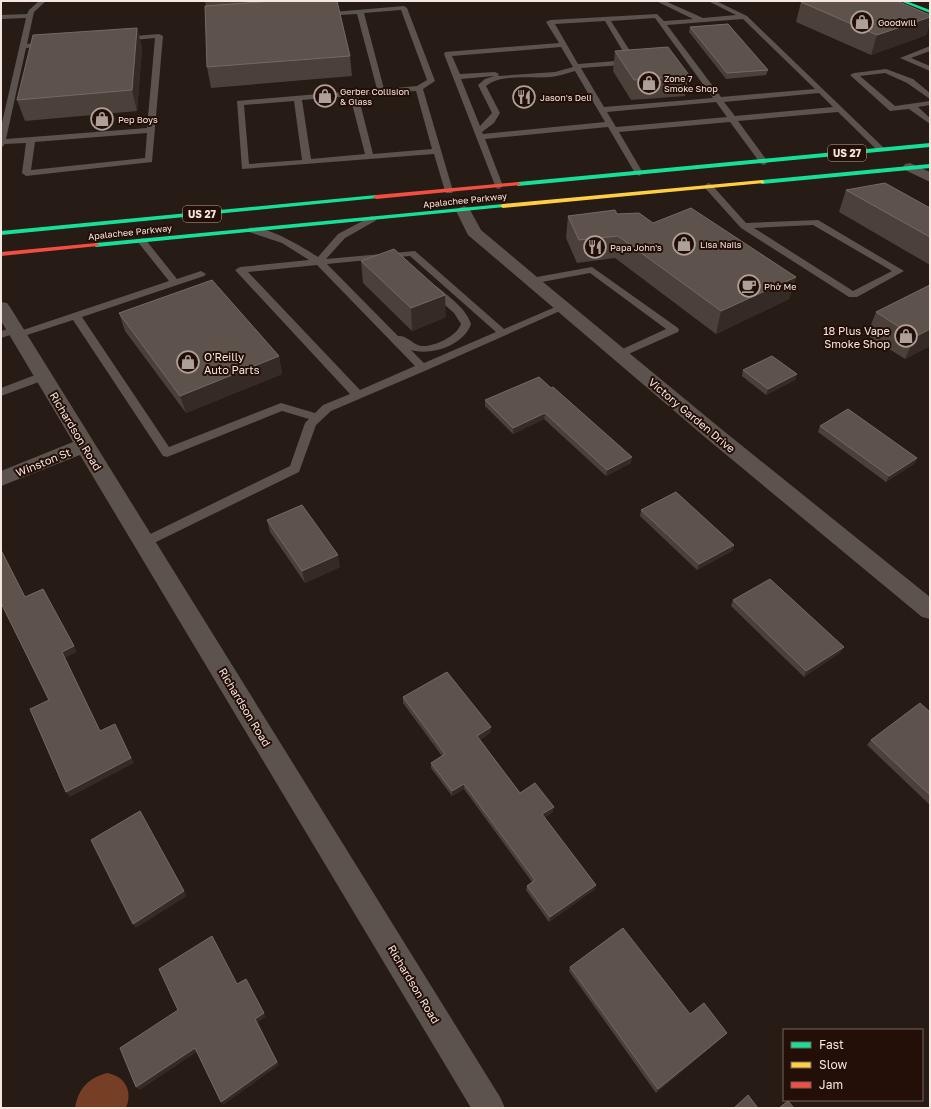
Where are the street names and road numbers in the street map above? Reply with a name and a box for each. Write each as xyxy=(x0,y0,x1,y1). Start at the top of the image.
road number: US 27 xyxy=(828,145,866,161)
street label: Apalachee Parkway xyxy=(422,190,508,210)
road number: US 27 xyxy=(183,206,221,222)
street label: Apalachee Parkway xyxy=(87,222,173,242)
street label: Victory Garden Drive xyxy=(646,375,738,455)
street label: Richardson Road xyxy=(47,389,105,473)
street label: Winston St xyxy=(14,445,72,479)
street label: Richardson Road xyxy=(216,665,274,749)
street label: Richardson Road xyxy=(385,942,443,1026)

